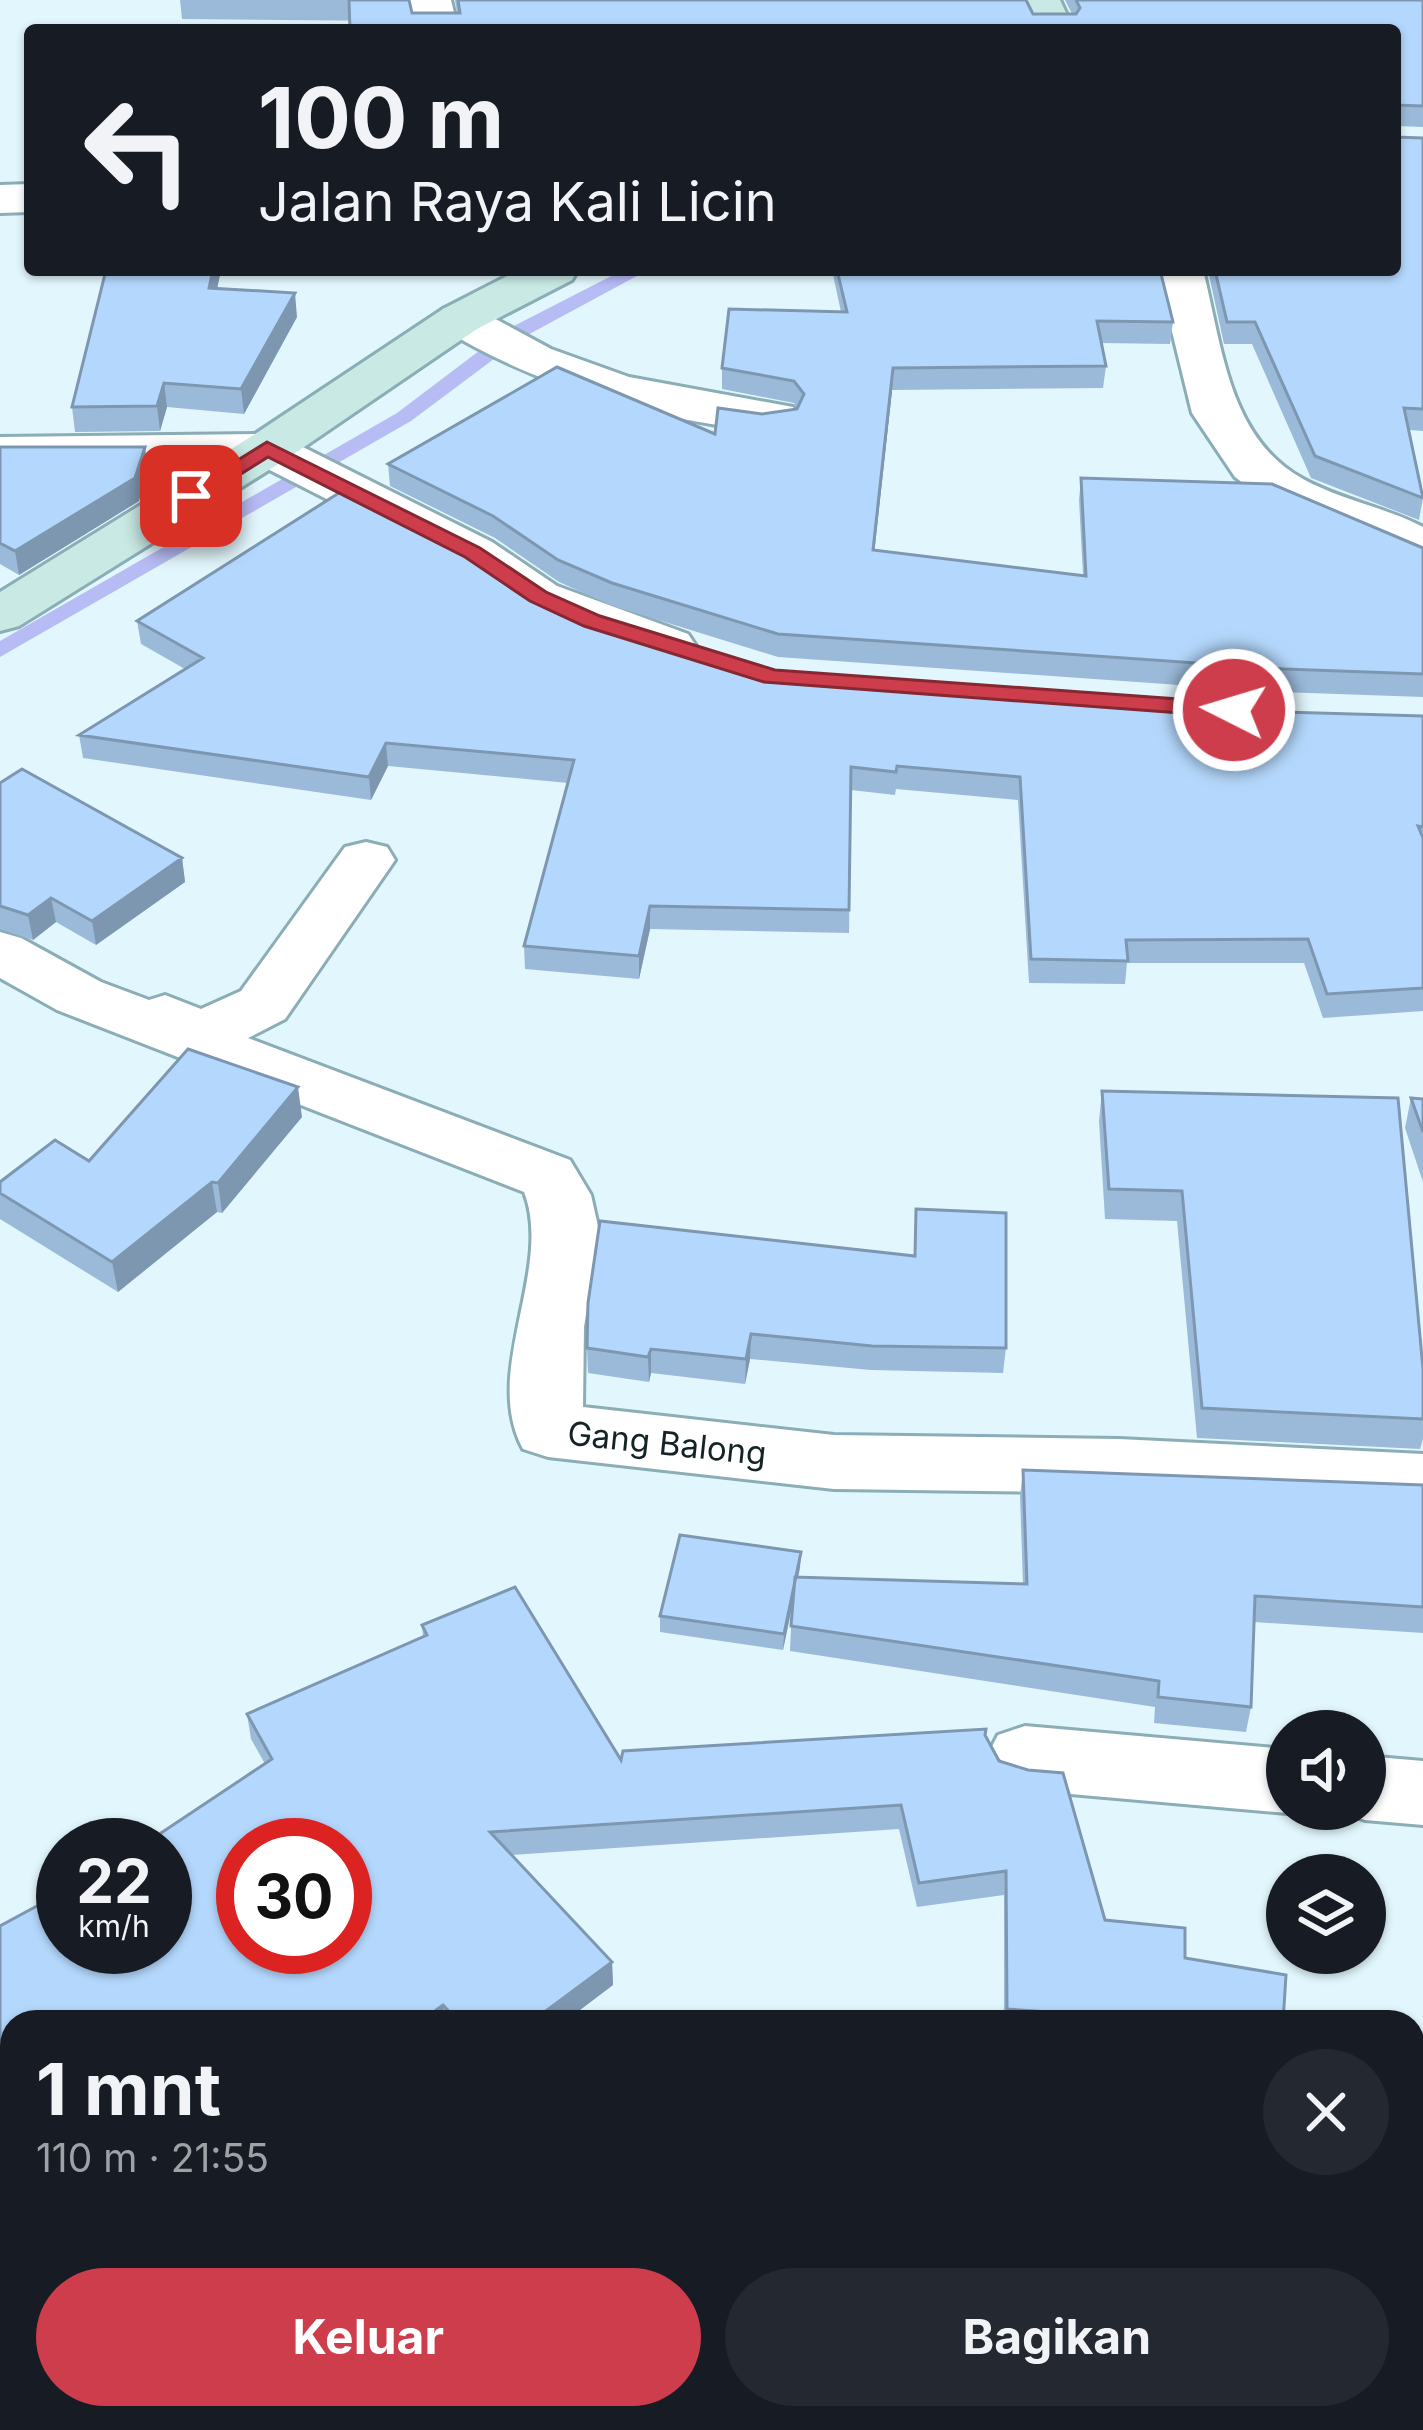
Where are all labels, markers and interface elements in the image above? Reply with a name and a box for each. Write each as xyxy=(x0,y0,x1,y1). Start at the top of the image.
text: 100 m xyxy=(258,67,504,168)
icon: left xyxy=(60,72,216,228)
text: Jalan Raya Kali Licin xyxy=(258,169,777,234)
pin xyxy=(140,445,242,547)
icon: arrive xyxy=(158,463,224,529)
position arrow xyxy=(1171,647,1297,773)
street label: Gang Balong xyxy=(566,1413,768,1473)
map controls xyxy=(1266,1710,1386,1974)
button: sound xyxy=(1266,1710,1386,1830)
speed limit sign: 30 xyxy=(216,1818,372,1974)
text: 22 xyxy=(76,1845,152,1917)
button: layers xyxy=(1266,1854,1386,1974)
text: km/h xyxy=(78,1908,150,1944)
text: 1 mnt xyxy=(36,2045,221,2132)
button: close xyxy=(1263,2049,1389,2175)
text: 110 m · 21:55 xyxy=(36,2134,269,2181)
button: Keluar xyxy=(36,2268,701,2406)
button: Bagikan xyxy=(725,2268,1389,2406)

